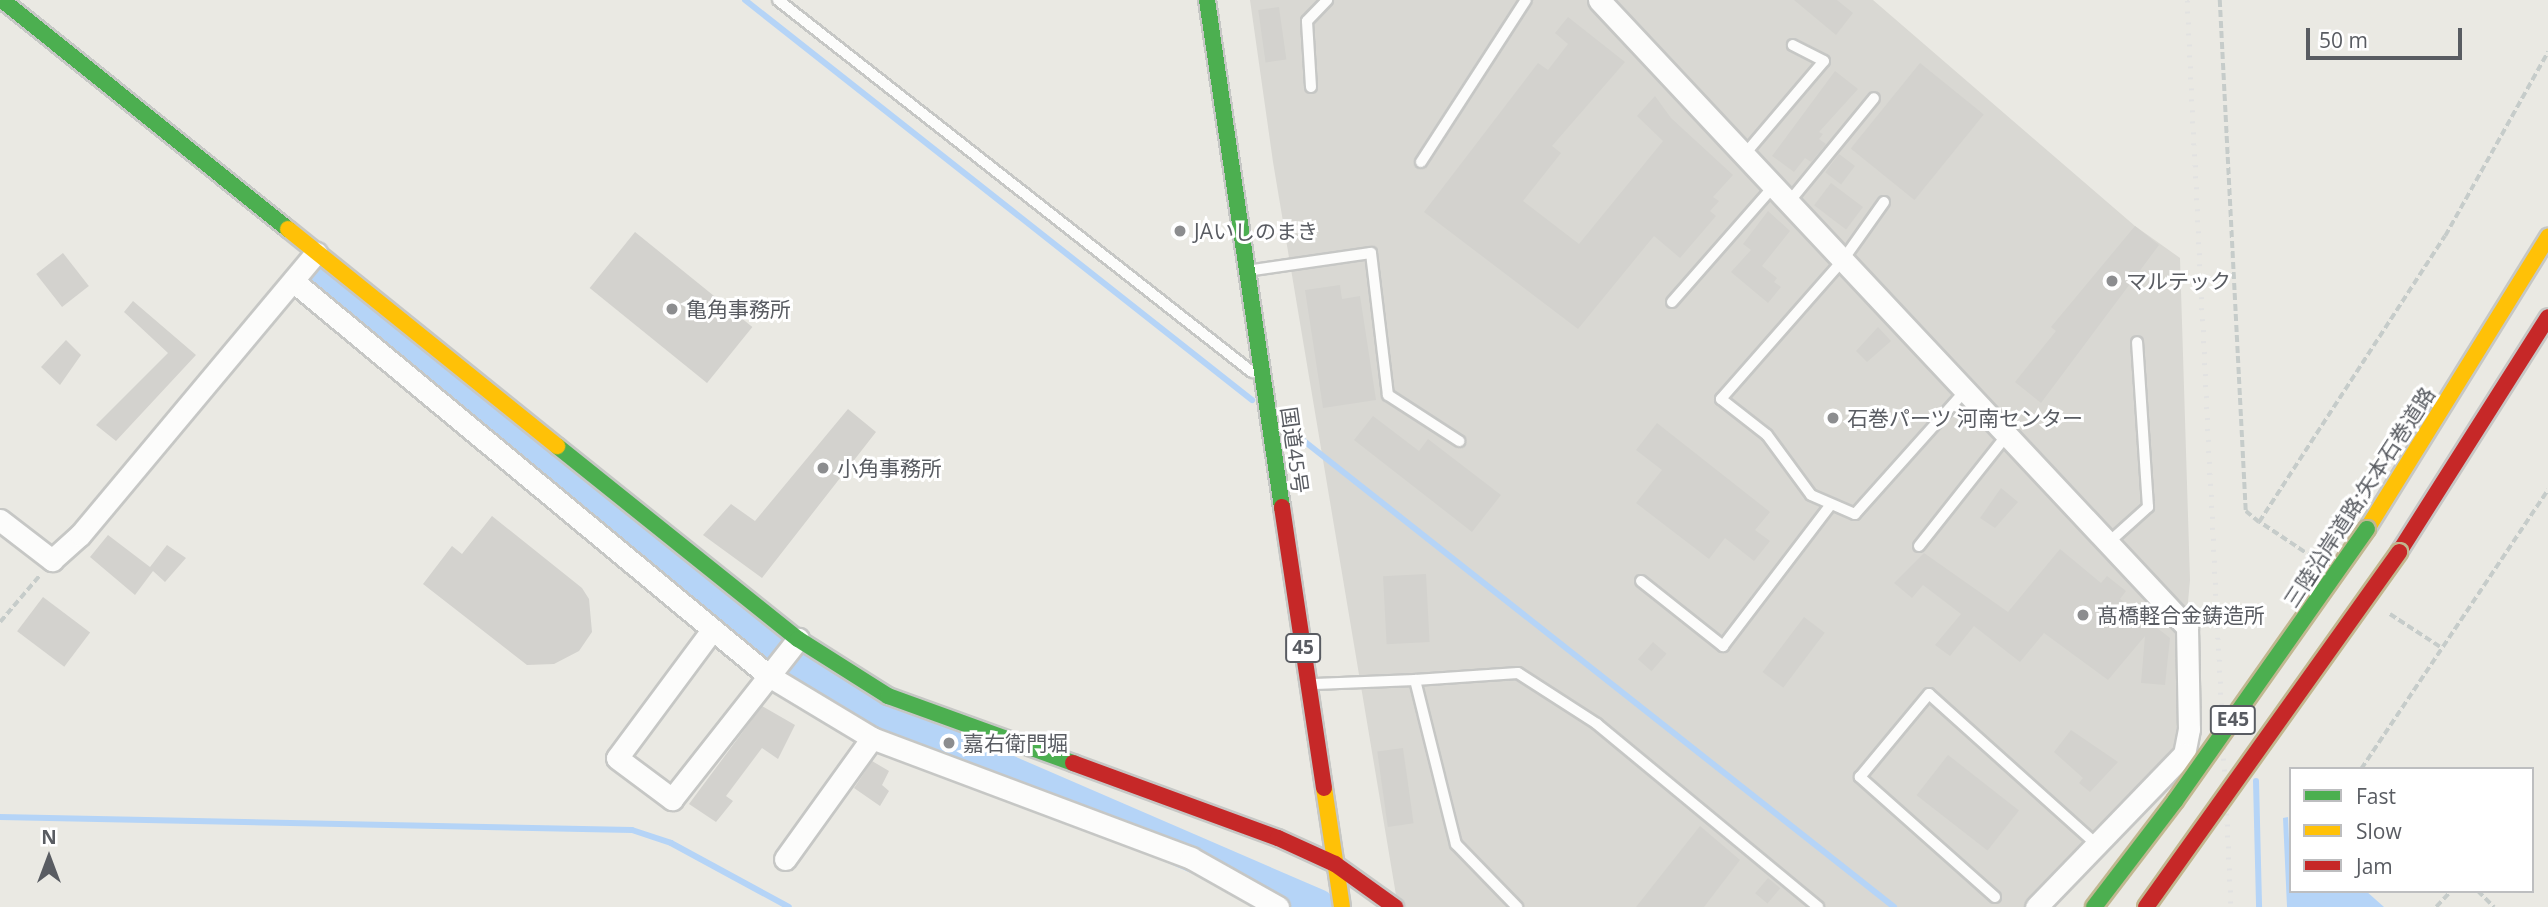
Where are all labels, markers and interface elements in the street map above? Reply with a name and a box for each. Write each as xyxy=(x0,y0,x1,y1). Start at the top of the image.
scale bar xyxy=(2310,14,2466,58)
text: 50 m xyxy=(2319,26,2368,54)
place label: JAいしのまき xyxy=(1194,218,1318,244)
marker: JAいしのまき xyxy=(1172,223,1188,239)
place label: マルテック xyxy=(2126,268,2231,294)
marker: マルテック xyxy=(2104,273,2120,289)
place label: 亀角事務所 xyxy=(686,296,791,322)
marker: 亀角事務所 xyxy=(664,301,680,317)
street label: 三陸沿岸道路;矢本石巻道路 xyxy=(2278,382,2440,612)
street label: 国道45号 xyxy=(1276,405,1314,495)
place label: 石巻パーツ 河南センター xyxy=(1847,405,2083,431)
marker: 石巻パーツ 河南センター xyxy=(1825,410,1841,426)
place label: 小角事務所 xyxy=(837,455,942,481)
marker: 小角事務所 xyxy=(815,460,831,476)
place label: 髙橋軽合金鋳造所 xyxy=(2097,602,2265,628)
marker: 髙橋軽合金鋳造所 xyxy=(2075,607,2091,623)
road number: 45 xyxy=(1284,632,1322,664)
road number: E45 xyxy=(2208,705,2258,736)
place label: 嘉右衛門堀 xyxy=(963,730,1068,756)
marker: 嘉右衛門堀 xyxy=(941,735,957,751)
legend xyxy=(2289,767,2534,893)
text: Fast xyxy=(2356,782,2396,810)
text: Slow xyxy=(2356,817,2402,845)
north arrow xyxy=(14,823,84,893)
text: N xyxy=(41,824,57,850)
text: Jam xyxy=(2356,852,2393,880)

